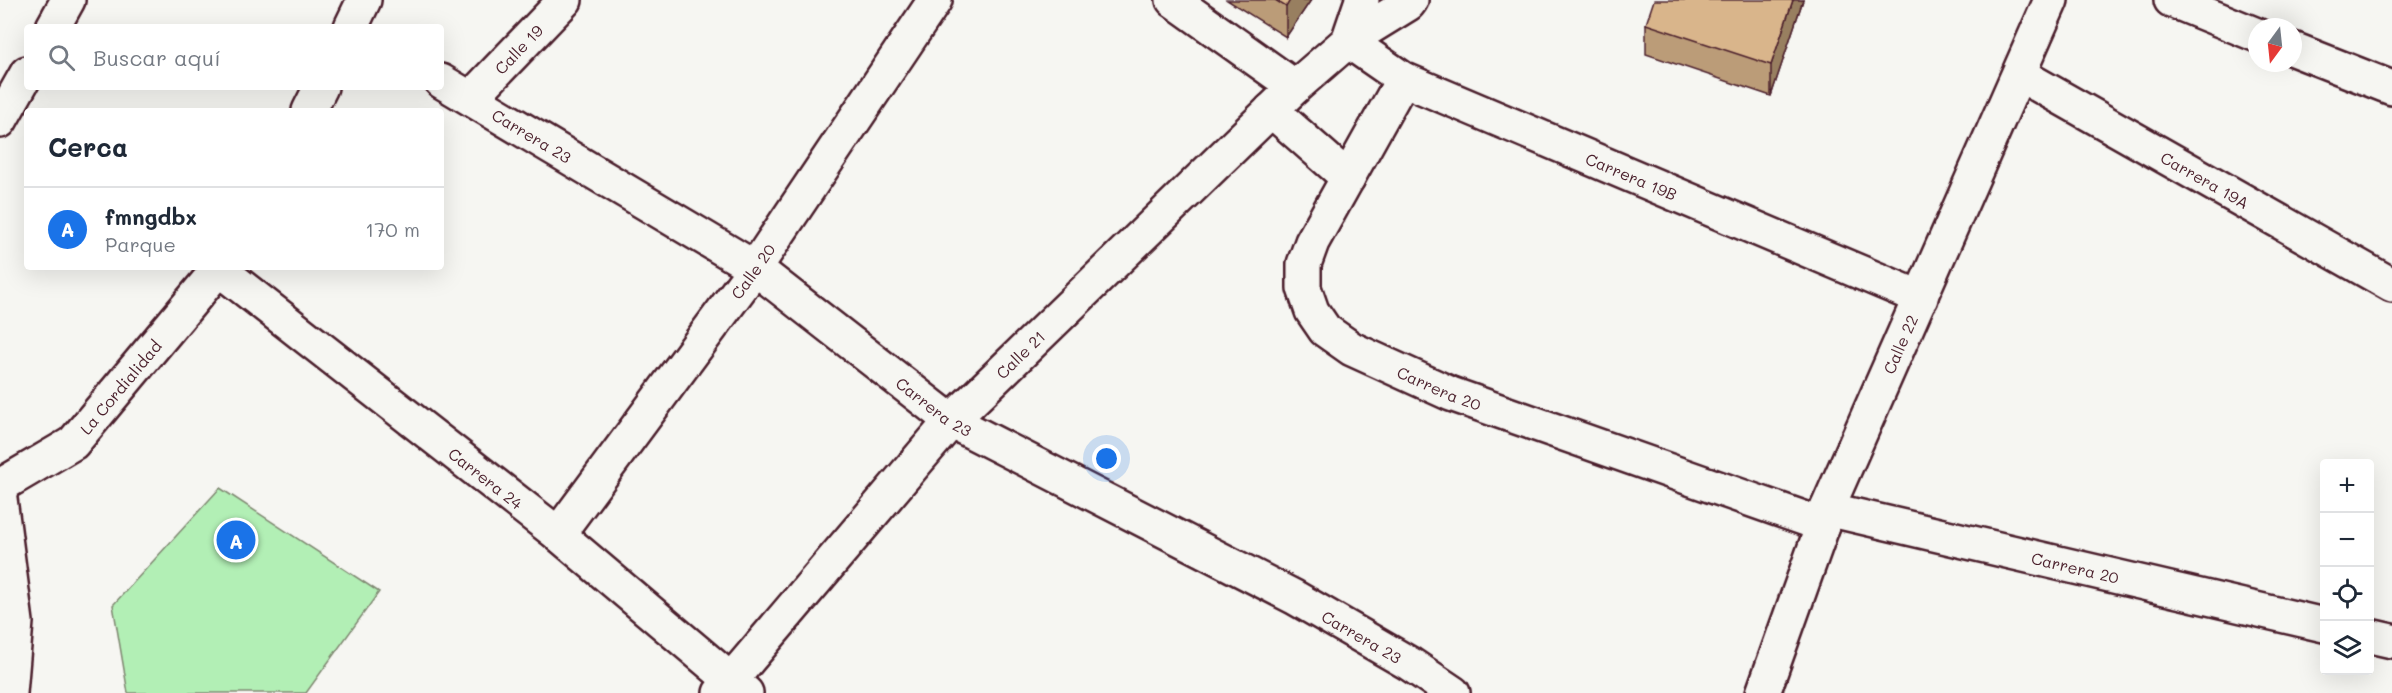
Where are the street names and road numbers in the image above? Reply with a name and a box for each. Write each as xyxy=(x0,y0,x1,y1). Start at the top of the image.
street label: Calle 19 xyxy=(489,20,547,78)
street label: Carrera 23 xyxy=(489,103,576,167)
street label: Carrera 19A xyxy=(2157,146,2253,213)
street label: Carrera 19B xyxy=(1583,147,1680,204)
street label: Calle 20 xyxy=(725,239,779,303)
street label: Calle 22 xyxy=(1877,311,1922,377)
street label: Calle 21 xyxy=(991,325,1049,383)
street label: La Cordialidad xyxy=(74,335,165,438)
street label: Carrera 20 xyxy=(1394,360,1484,414)
street label: Carrera 23 xyxy=(892,372,976,441)
street label: Carrera 24 xyxy=(445,442,528,514)
street label: Carrera 20 xyxy=(2029,547,2121,587)
street label: Carrera 23 xyxy=(1318,605,1406,668)

